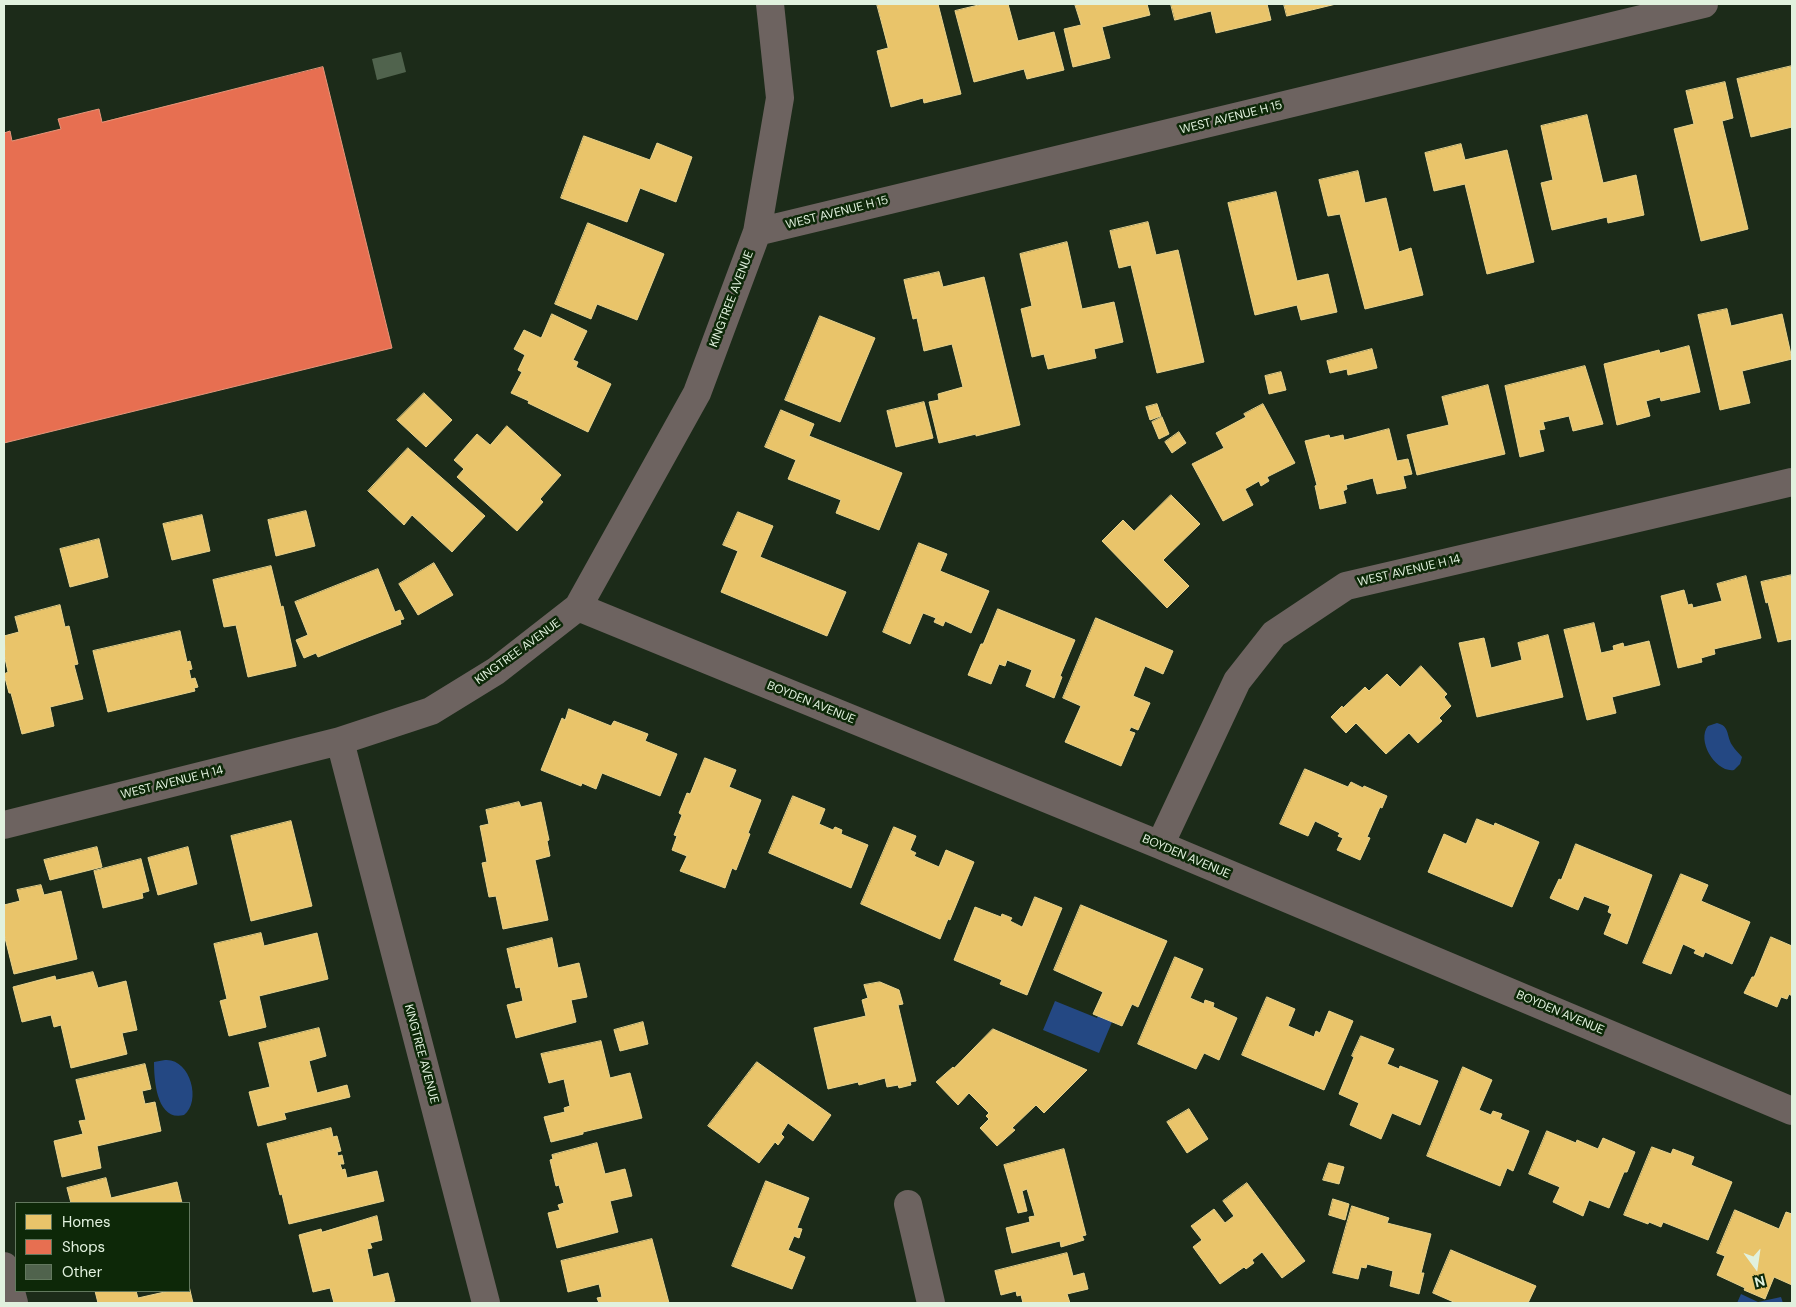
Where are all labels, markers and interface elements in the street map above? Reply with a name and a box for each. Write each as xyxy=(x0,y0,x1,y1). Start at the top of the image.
street label: WEST AVENUE H 15 xyxy=(1178,98,1284,138)
street label: WEST AVENUE H 15 xyxy=(784,193,890,233)
street label: KINGTREE AVENUE xyxy=(707,249,757,349)
street label: WEST AVENUE H 14 xyxy=(1356,552,1462,590)
street label: KINGTREE AVENUE xyxy=(472,616,564,688)
street label: BOYDEN AVENUE xyxy=(765,679,857,727)
street label: WEST AVENUE H 14 xyxy=(119,763,225,803)
street label: BOYDEN AVENUE xyxy=(1140,832,1232,882)
street label: BOYDEN AVENUE xyxy=(1514,988,1606,1038)
street label: KINGTREE AVENUE xyxy=(401,1003,441,1105)
legend xyxy=(15,1202,190,1292)
text: Homes xyxy=(62,1212,111,1232)
text: Shops xyxy=(62,1237,105,1257)
north arrow xyxy=(1731,1242,1781,1292)
text: Other xyxy=(62,1262,102,1282)
text: N xyxy=(1752,1272,1767,1292)

